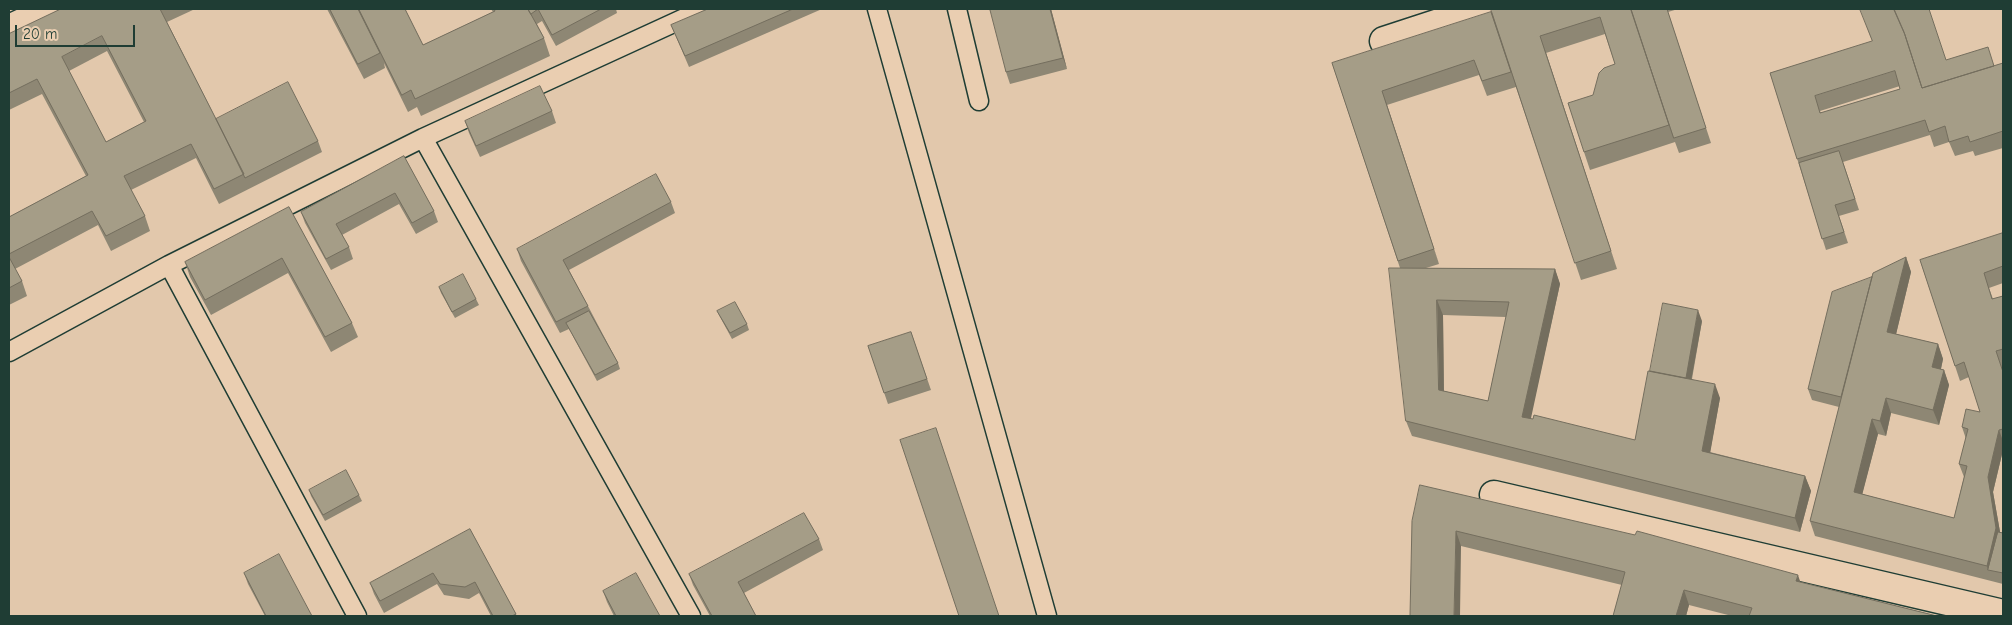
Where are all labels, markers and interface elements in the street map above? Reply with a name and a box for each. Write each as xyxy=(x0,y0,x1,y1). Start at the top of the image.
scale bar xyxy=(18,15,138,47)
text: 20 m xyxy=(23,25,57,43)

